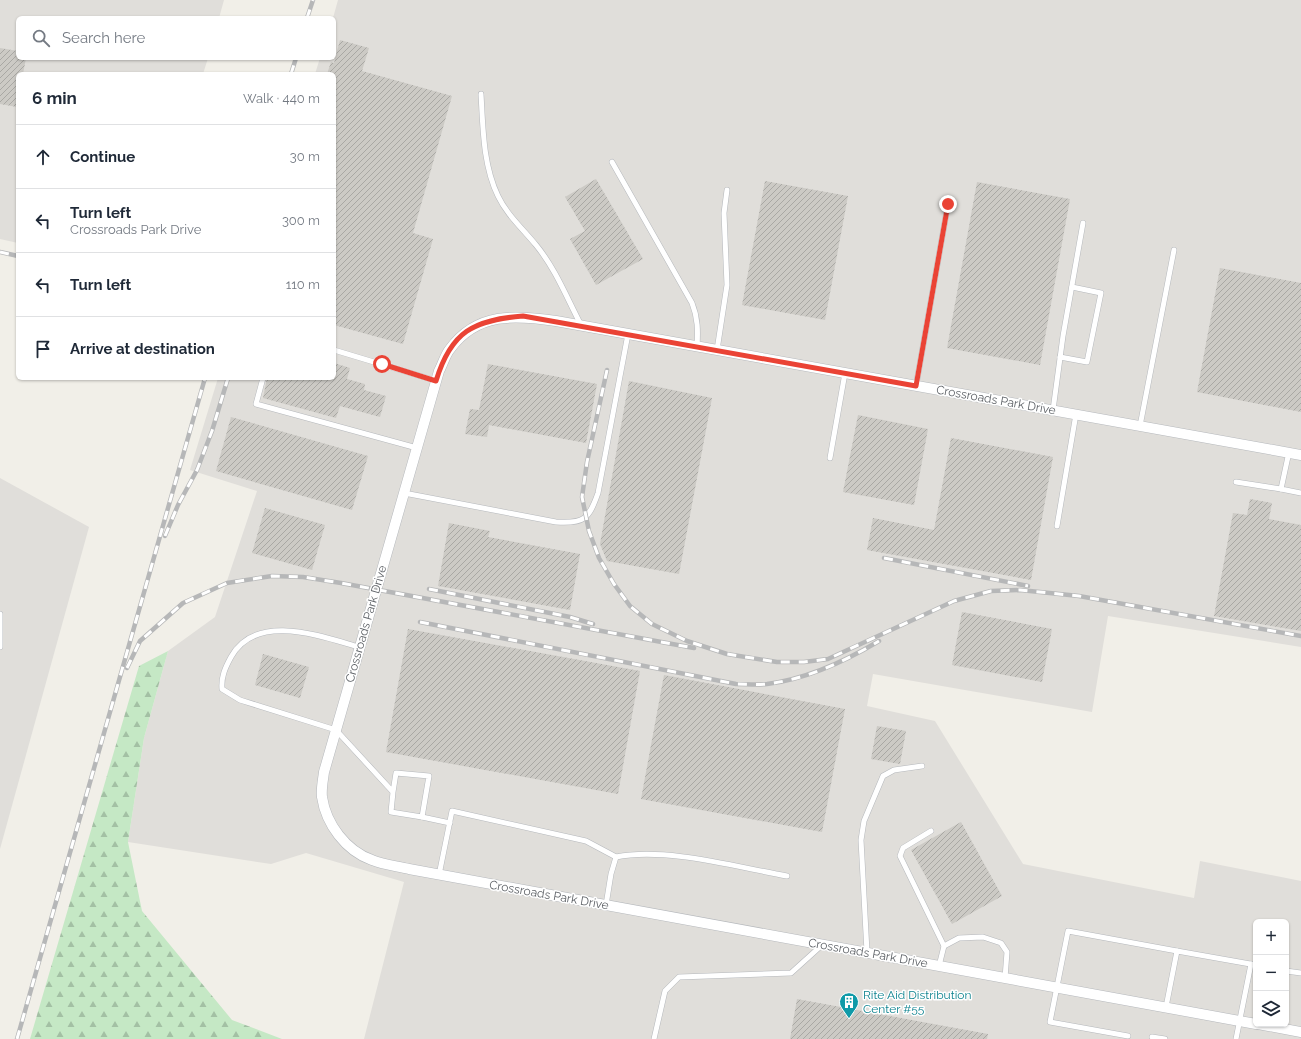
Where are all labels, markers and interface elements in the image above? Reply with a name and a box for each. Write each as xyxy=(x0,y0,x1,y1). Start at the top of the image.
search box xyxy=(16,16,336,60)
icon: search xyxy=(30,27,52,49)
text: Search here xyxy=(62,29,145,47)
text: 6 min xyxy=(32,88,77,108)
text: Walk · 440 m xyxy=(243,91,320,106)
icon: ahead xyxy=(32,146,54,168)
text: Continue xyxy=(70,148,135,166)
text: 30 m xyxy=(290,149,320,164)
route end xyxy=(939,195,957,213)
text: Turn left xyxy=(70,204,131,222)
icon: left xyxy=(32,210,54,232)
text: 300 m xyxy=(282,213,320,228)
text: Crossroads Park Drive xyxy=(70,222,201,237)
icon: left xyxy=(32,274,54,296)
text: Turn left xyxy=(70,276,131,294)
text: 110 m xyxy=(286,277,320,292)
icon: arrive xyxy=(32,338,54,360)
text: Arrive at destination xyxy=(70,340,215,358)
route start xyxy=(373,355,391,373)
street label: Crossroads Park Drive xyxy=(935,383,1057,417)
street label: Crossroads Park Drive xyxy=(343,564,389,684)
street label: Crossroads Park Drive xyxy=(488,878,610,912)
map controls xyxy=(1253,919,1289,1027)
button: + xyxy=(1253,919,1289,955)
street label: Crossroads Park Drive xyxy=(807,936,929,970)
button: − xyxy=(1253,955,1289,991)
place label: Rite Aid Distribution Center #55 xyxy=(863,988,971,1016)
building icon: Rite Aid Distribution Center #55 xyxy=(838,991,860,1019)
button: layers xyxy=(1253,991,1289,1027)

